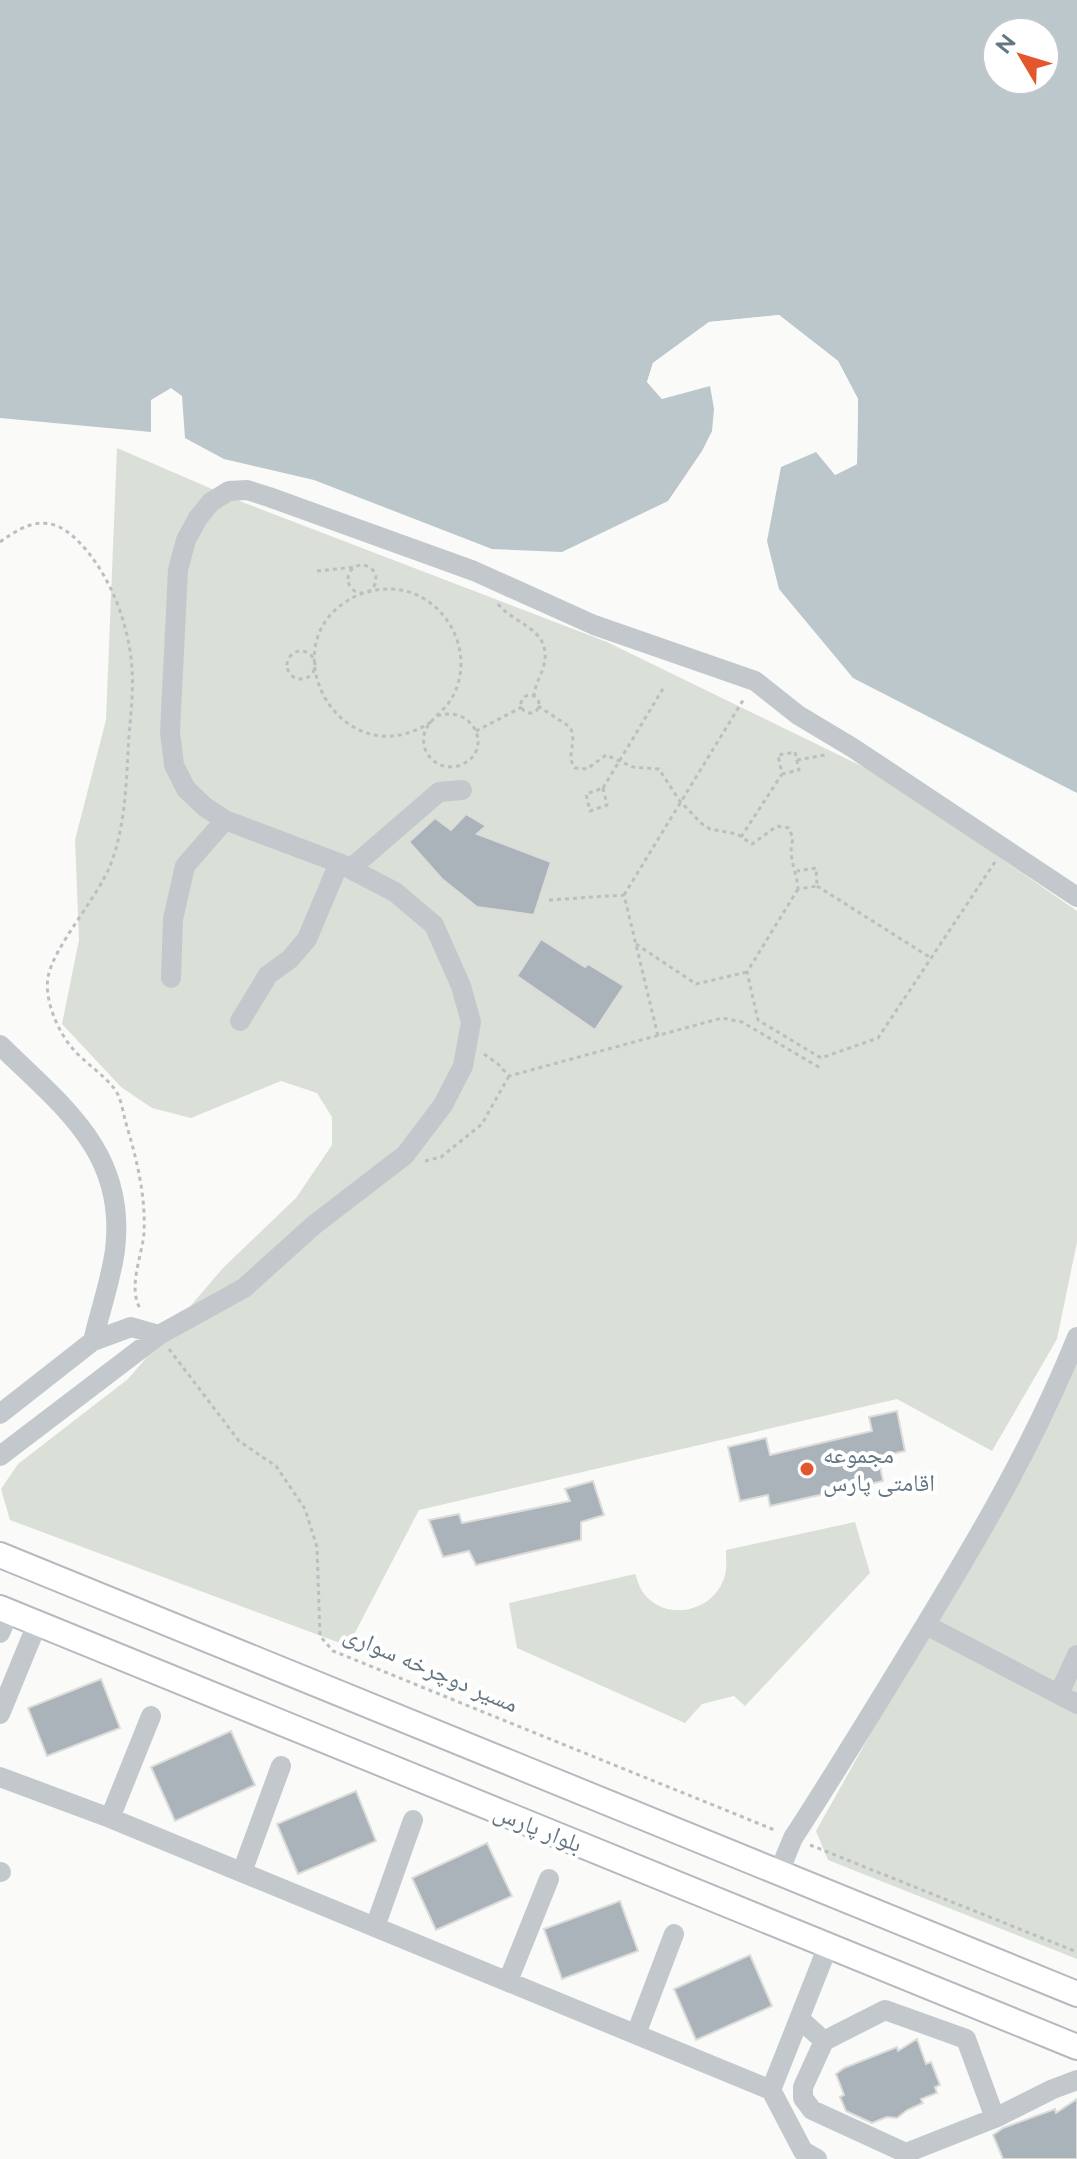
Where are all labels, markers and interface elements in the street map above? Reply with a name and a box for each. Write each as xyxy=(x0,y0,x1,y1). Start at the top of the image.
north arrow xyxy=(981,16,1061,96)
text: N xyxy=(990,29,1021,58)
place label: مجموعه اقامتی پارس xyxy=(823,1440,935,1497)
marker: مجموعه اقامتی پارس xyxy=(798,1460,816,1478)
street label: مسیر دوچرخه سواری xyxy=(340,1619,523,1718)
street label: بلوار پارس xyxy=(490,1797,587,1859)

